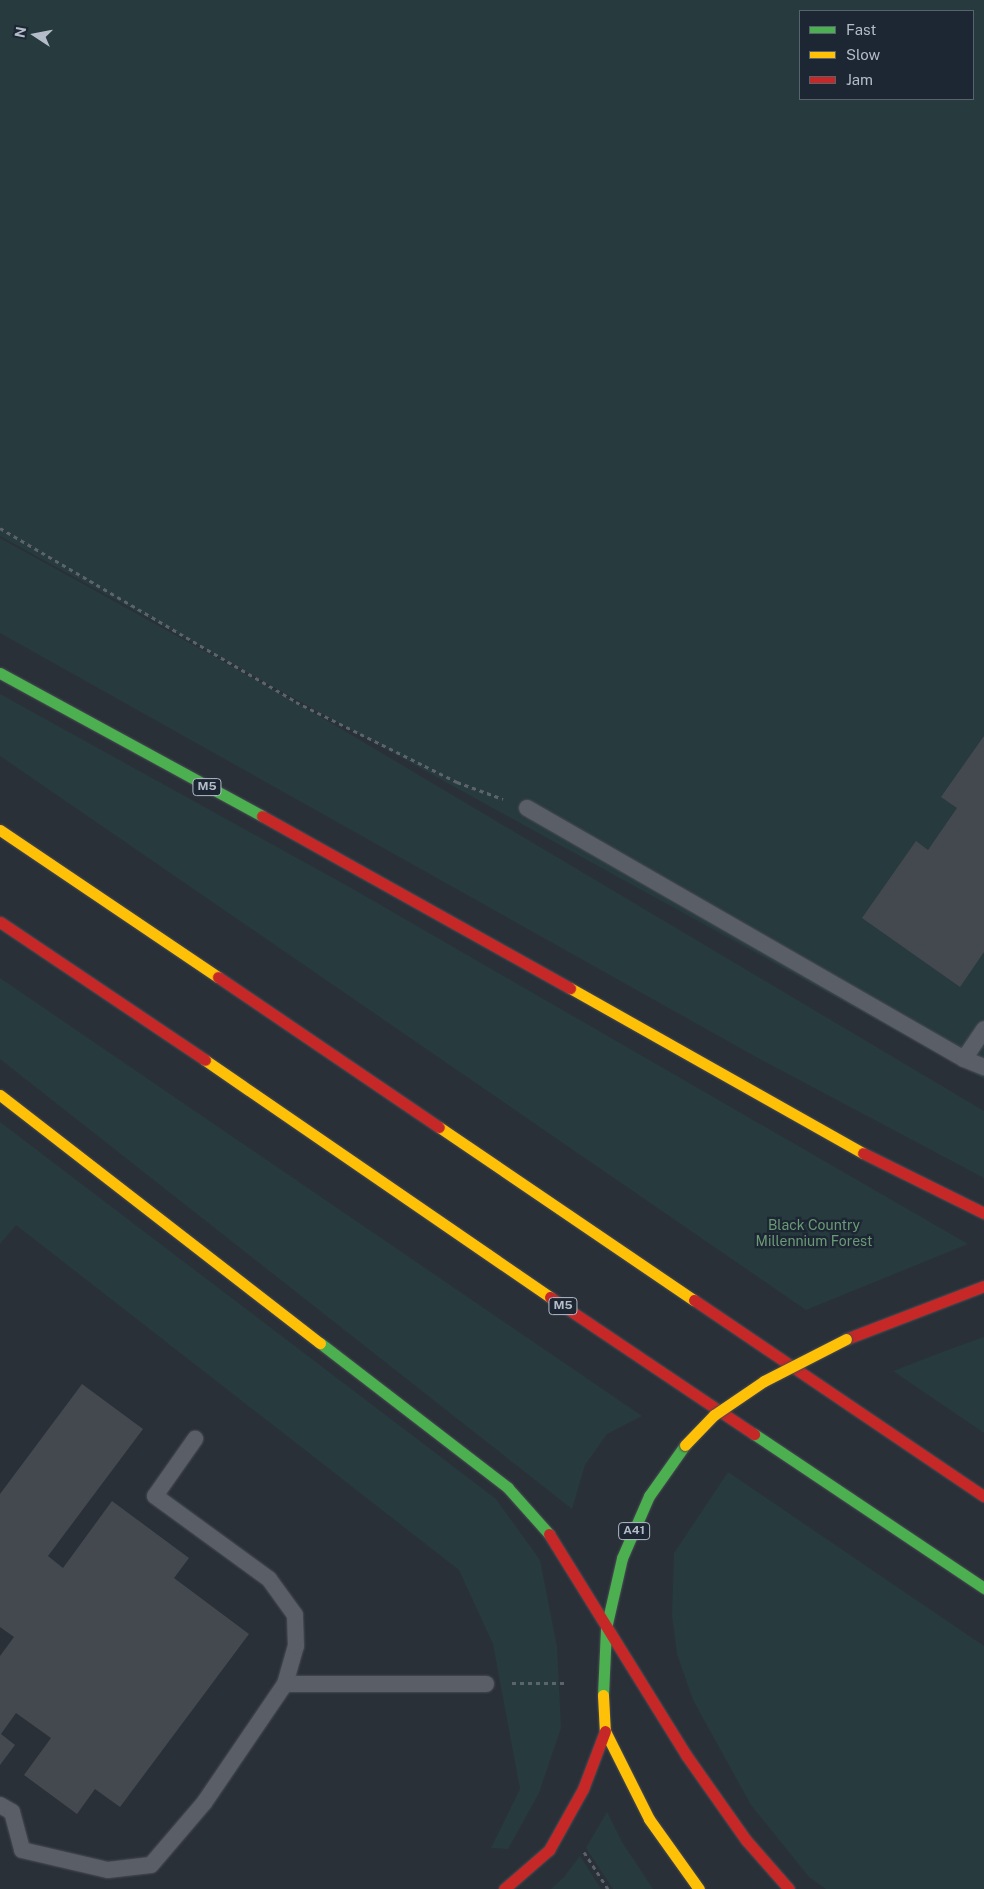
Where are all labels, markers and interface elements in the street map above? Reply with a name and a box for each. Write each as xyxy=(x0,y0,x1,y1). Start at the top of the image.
north arrow xyxy=(10,10,60,60)
legend xyxy=(799,10,974,100)
text: Fast xyxy=(846,21,876,38)
text: N xyxy=(11,25,29,39)
text: Slow xyxy=(846,46,880,63)
text: Jam xyxy=(846,71,873,88)
road number: M5 xyxy=(192,778,222,796)
park label: Black Country Millennium Forest xyxy=(756,1217,872,1250)
road number: M5 xyxy=(548,1296,578,1315)
road number: A41 xyxy=(618,1522,650,1540)

